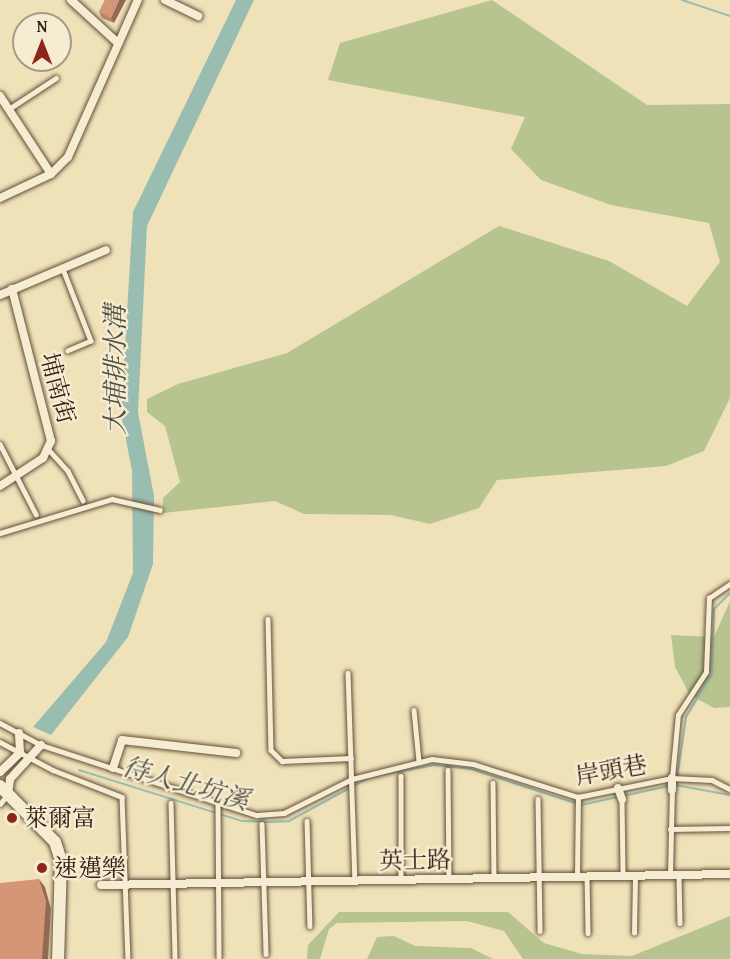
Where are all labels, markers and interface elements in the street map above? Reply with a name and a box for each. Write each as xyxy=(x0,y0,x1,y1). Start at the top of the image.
north arrow xyxy=(12,12,72,72)
text: N xyxy=(37,14,47,38)
water label: 大埔排水溝 xyxy=(99,305,131,435)
street label: 埔南街 xyxy=(35,349,81,427)
water label: 待人北坑溪 xyxy=(119,750,253,816)
street label: 岸頭巷 xyxy=(573,750,649,790)
place label: 萊爾富 xyxy=(24,804,96,832)
marker: 萊爾富 xyxy=(5,811,19,825)
street label: 英士路 xyxy=(379,845,451,875)
place label: 速邁樂 xyxy=(54,854,126,882)
marker: 速邁樂 xyxy=(35,861,49,875)

